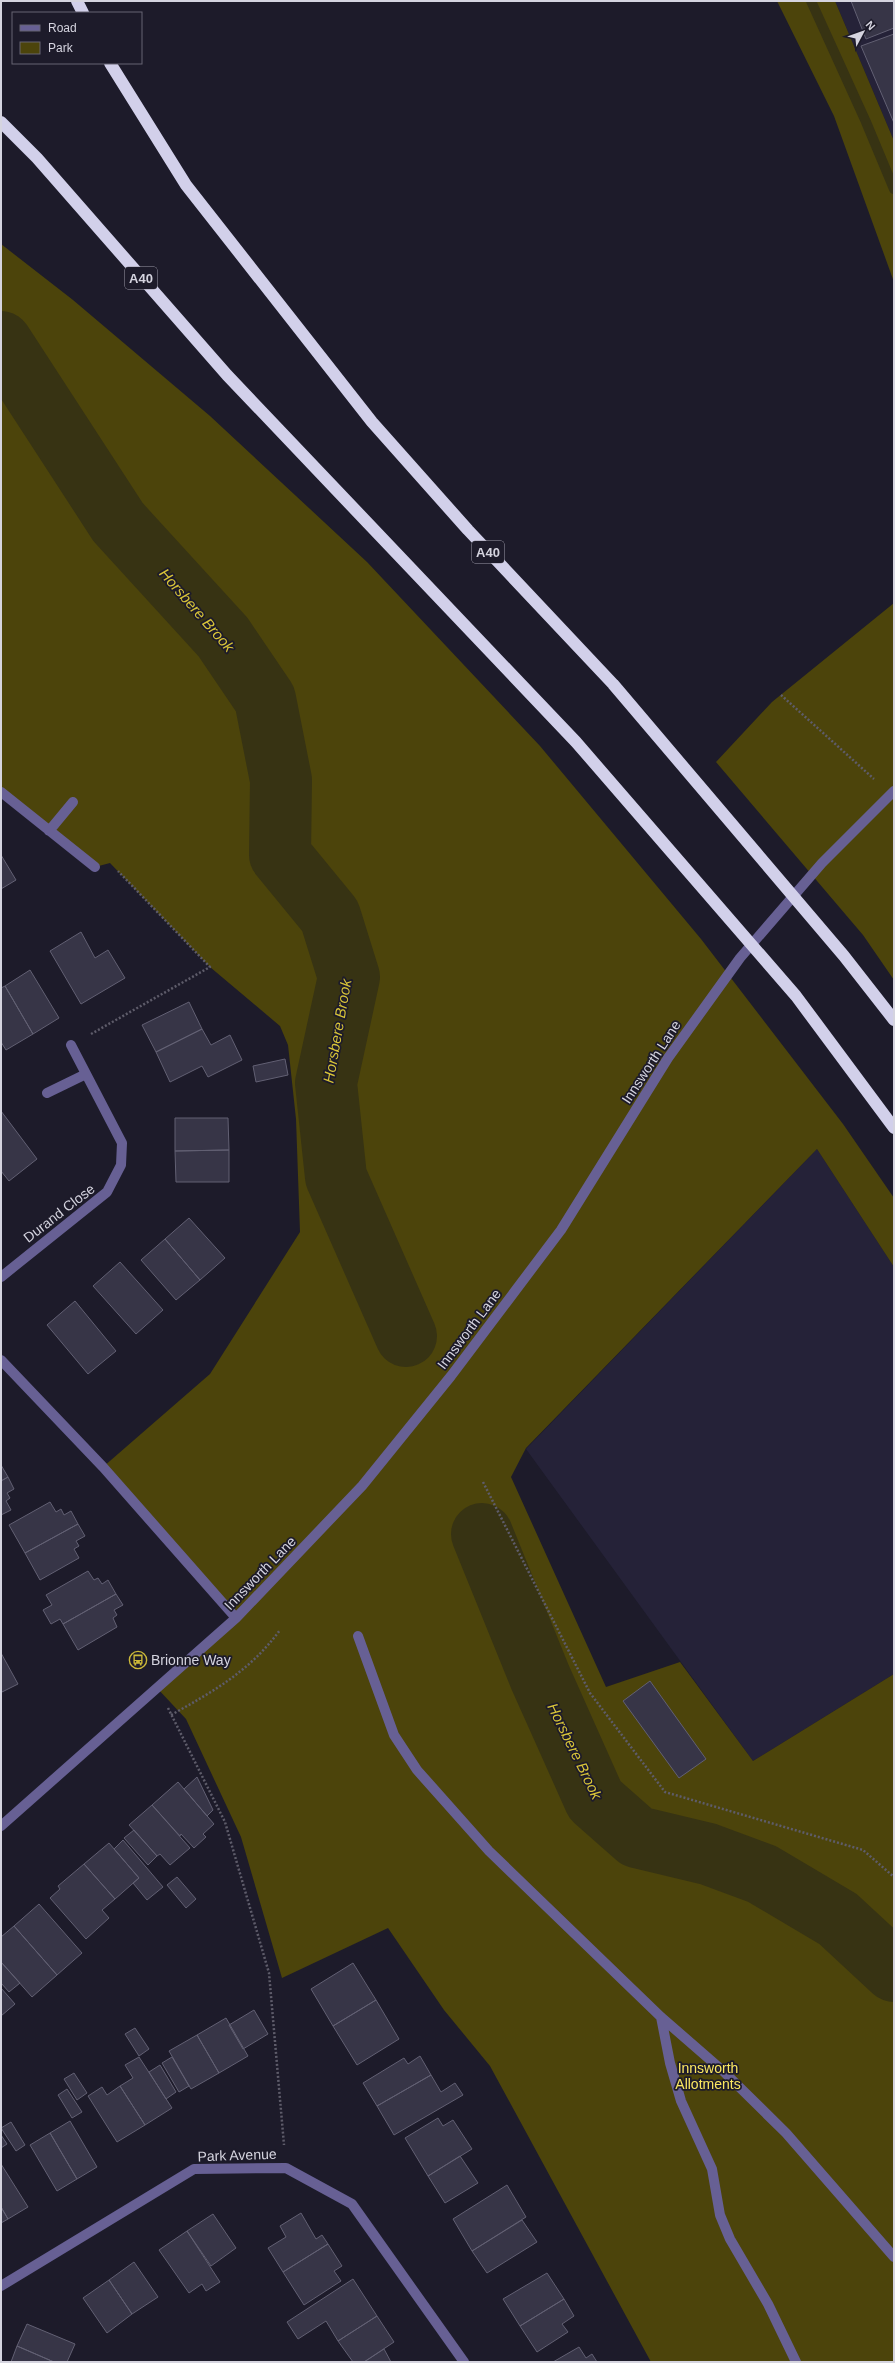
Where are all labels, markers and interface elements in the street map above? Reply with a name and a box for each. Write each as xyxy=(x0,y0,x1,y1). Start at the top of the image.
legend xyxy=(12,12,142,64)
north arrow xyxy=(843,12,883,52)
text: N xyxy=(863,19,878,32)
text: Road xyxy=(48,21,77,35)
text: Park xyxy=(48,41,74,55)
road number: A40 xyxy=(125,267,157,289)
road number: A40 xyxy=(472,541,504,563)
water label: Horsbere Brook xyxy=(156,565,239,656)
water label: Horsbere Brook xyxy=(320,976,355,1084)
street label: Innsworth Lane xyxy=(618,1017,684,1107)
street label: Durand Close xyxy=(20,1180,98,1246)
street label: Innsworth Lane xyxy=(434,1286,504,1372)
street label: Innsworth Lane xyxy=(221,1533,299,1613)
bus stop icon: Brionne Way xyxy=(128,1650,148,1670)
place label: Brionne Way xyxy=(151,1652,231,1668)
water label: Horsbere Brook xyxy=(544,1700,606,1803)
park label: Innsworth Allotments xyxy=(675,2060,741,2092)
street label: Park Avenue xyxy=(197,2146,277,2164)

